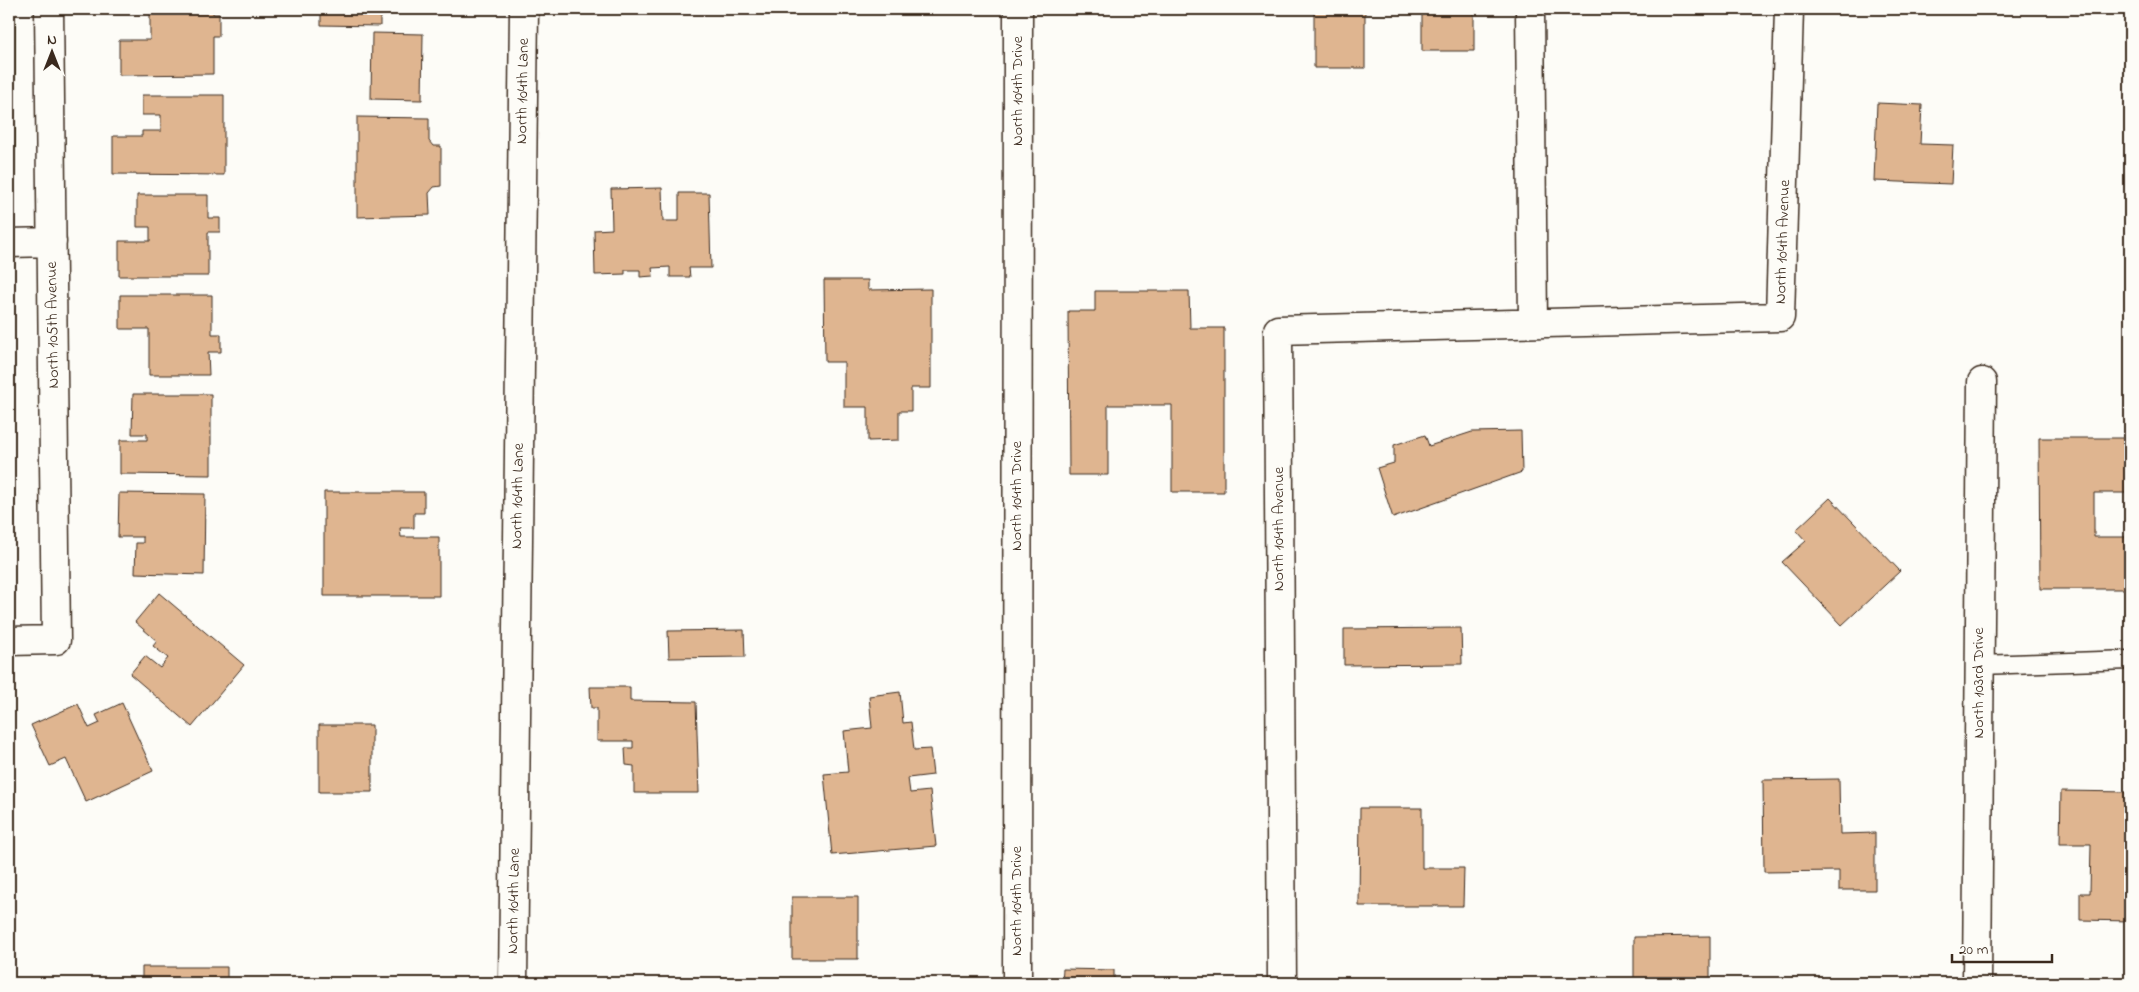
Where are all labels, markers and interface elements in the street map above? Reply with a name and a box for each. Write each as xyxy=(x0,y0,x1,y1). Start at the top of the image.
north arrow xyxy=(28,28,78,78)
text: N xyxy=(47,30,57,51)
street label: North 104th Drive xyxy=(1006,35,1030,146)
street label: North 104th Lane xyxy=(510,37,536,144)
street label: North 104th Avenue xyxy=(1769,179,1797,305)
street label: North 105th Avenue xyxy=(40,260,66,389)
street label: North 104th Drive xyxy=(1005,440,1029,551)
street label: North 104th Lane xyxy=(505,442,531,549)
street label: North 104th Avenue xyxy=(1267,466,1291,591)
street label: North 103rd Drive xyxy=(1967,627,1991,739)
street label: North 104th Drive xyxy=(1005,845,1029,956)
street label: North 104th Lane xyxy=(501,847,527,954)
scale bar xyxy=(1952,932,2052,964)
text: 20 m xyxy=(1959,939,1989,961)

